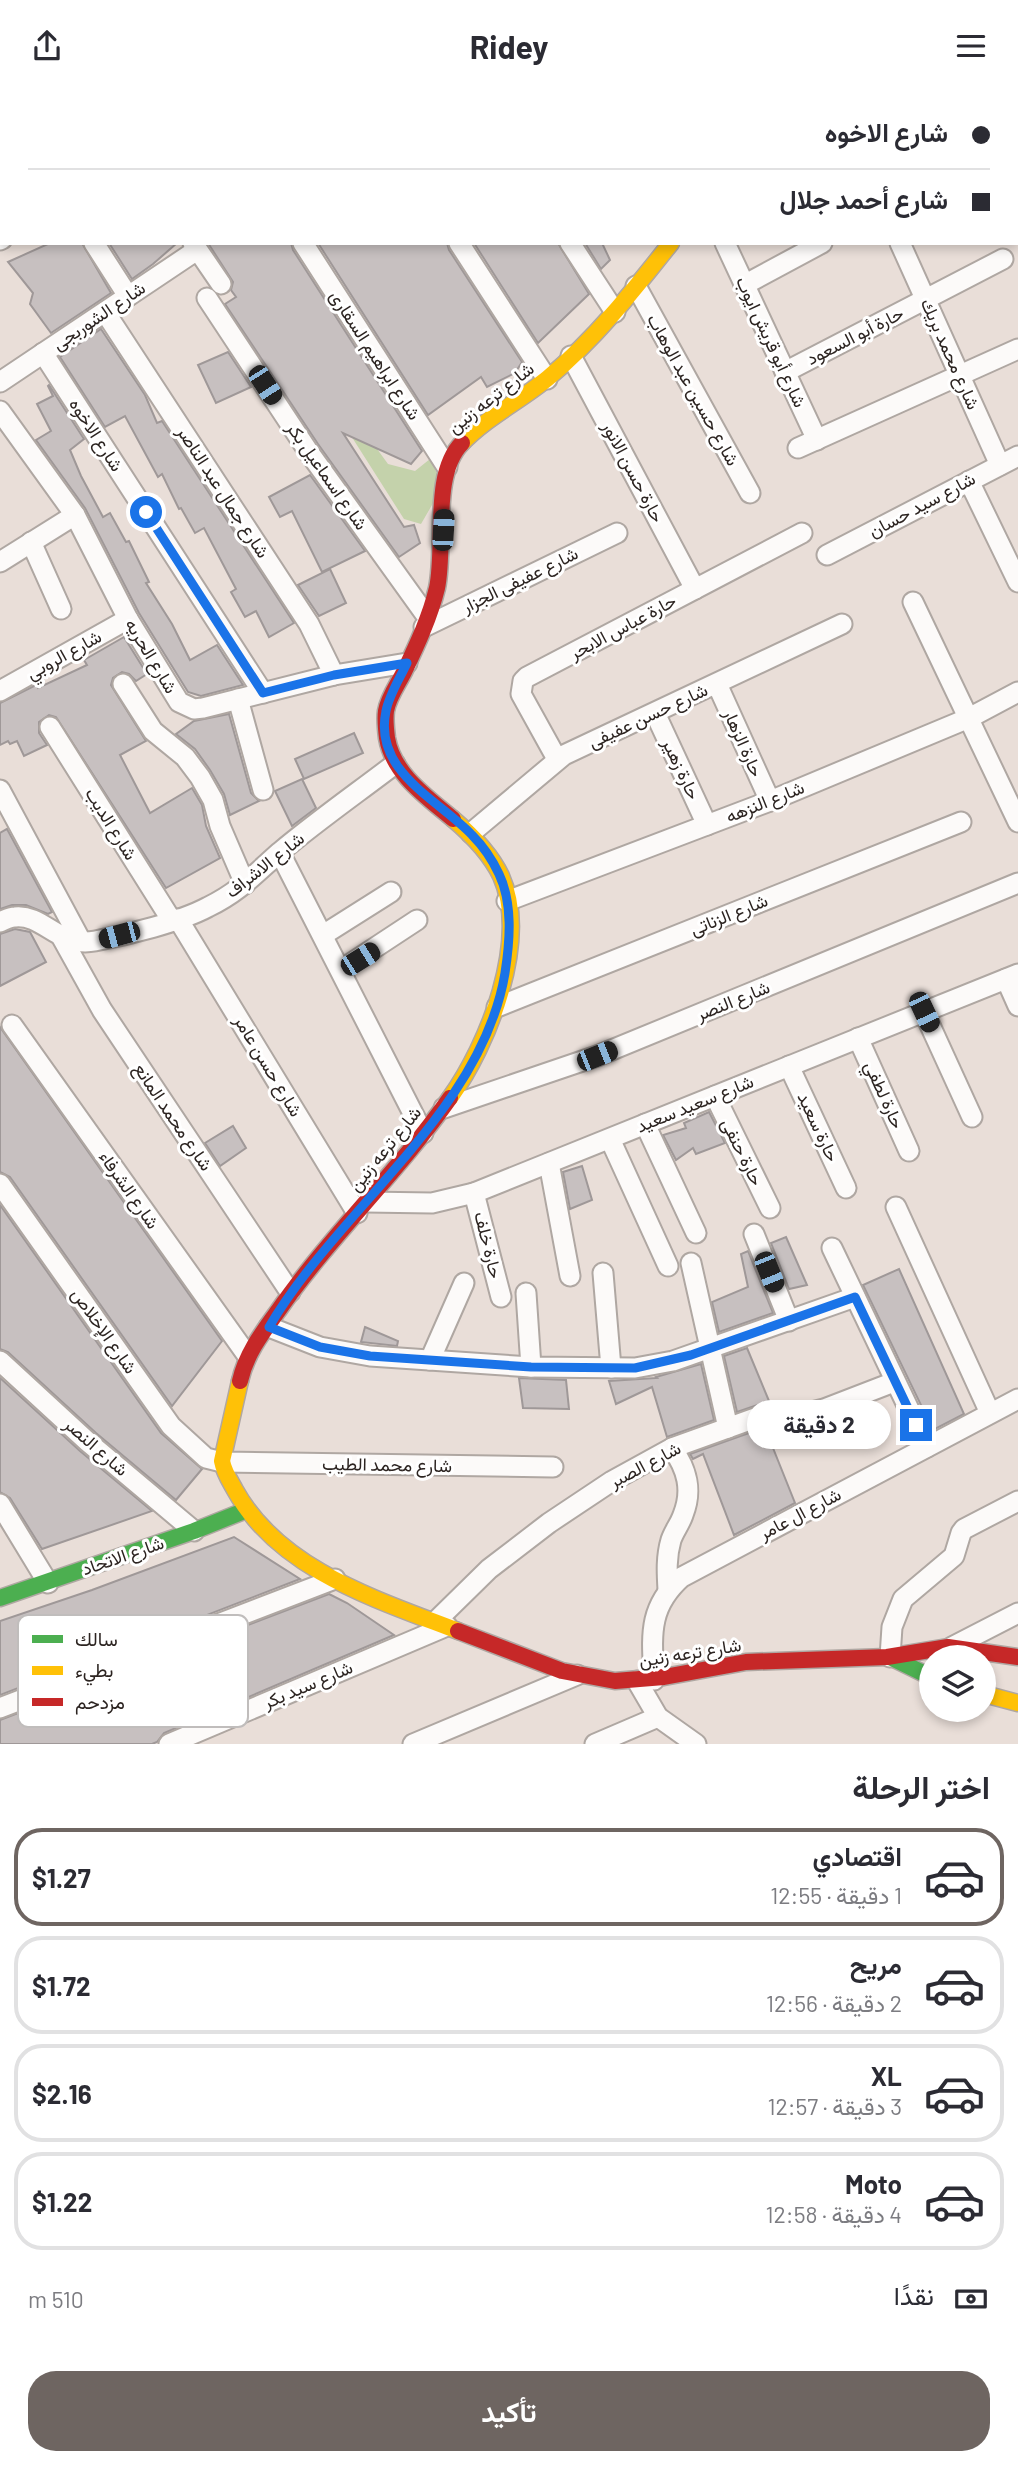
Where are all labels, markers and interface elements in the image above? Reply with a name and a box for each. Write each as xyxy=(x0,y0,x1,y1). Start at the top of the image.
icon: share xyxy=(28,27,66,65)
text: Ridey xyxy=(470,27,548,65)
icon: menu xyxy=(952,27,990,65)
text: شارع الاخوه xyxy=(825,116,948,147)
text: شارع أحمد جلال xyxy=(779,183,948,214)
street label: شارع أبو قريش ايوب xyxy=(730,273,812,411)
street label: شارع الشوربجى xyxy=(48,276,150,356)
street label: شارع ابراهيم السقارى xyxy=(324,285,426,425)
street label: شارع محمد بريك xyxy=(915,295,985,413)
street label: حارة أبو السعود xyxy=(802,301,907,370)
street label: شارع حسين عبد الوهاب xyxy=(641,310,745,470)
street label: شارع ترعه زنين xyxy=(443,357,539,439)
car xyxy=(245,362,286,408)
street label: شارع الاخوه xyxy=(63,394,129,476)
street label: شارع اسماعيل بكر xyxy=(280,416,373,535)
street label: حارة حسن الانور xyxy=(597,416,670,526)
street label: شارع جمال عبد الناصر xyxy=(171,420,275,563)
street label: شارع سيد حسان xyxy=(864,467,980,543)
route start xyxy=(130,496,162,528)
car xyxy=(432,508,455,552)
street label: شارع عفيفى الجزار xyxy=(457,541,582,619)
street label: حارة عباس الابحر xyxy=(565,589,680,665)
street label: شارع الحريه xyxy=(119,614,183,698)
street label: شارع الروبي xyxy=(22,625,107,688)
street label: شارع حسن عفيفى xyxy=(584,678,712,754)
street label: حارة الزهار xyxy=(718,704,769,780)
street label: حارة زهير xyxy=(657,734,706,803)
street label: شارع النزهه xyxy=(722,775,808,829)
street label: شارع الديب xyxy=(79,783,143,865)
street label: شارع الاشراف xyxy=(221,827,309,903)
street label: شارع الزناتى xyxy=(687,889,771,941)
car xyxy=(96,919,143,951)
car xyxy=(337,939,384,979)
street label: شارع النصر xyxy=(692,975,774,1027)
car xyxy=(906,989,943,1035)
street label: شارع حسن عامر xyxy=(228,1010,308,1121)
car xyxy=(574,1038,621,1074)
street label: حارة لطفي xyxy=(856,1057,910,1134)
street label: شارع محمد المانع xyxy=(128,1058,218,1176)
street label: شارع سعيد سعيد xyxy=(633,1070,757,1138)
street label: حارة سعيد xyxy=(792,1088,845,1165)
street label: شارع ترعه زنين xyxy=(343,1101,427,1197)
street label: حارة حنفى xyxy=(716,1114,769,1189)
street label: شارع الشرفاء xyxy=(93,1146,165,1234)
street label: حارة خلف xyxy=(469,1209,508,1281)
car xyxy=(752,1249,787,1295)
street label: شارع الإخلاص xyxy=(66,1283,142,1379)
callout: 2 دقيقة xyxy=(748,1401,892,1449)
route end xyxy=(900,1409,932,1441)
text: 2 دقيقة xyxy=(783,1410,855,1438)
street label: شارع النصر xyxy=(58,1412,133,1482)
street label: شارع الصبر xyxy=(604,1436,685,1494)
street label: شارع محمد الطيب xyxy=(322,1452,452,1478)
street label: شارع ال عامر xyxy=(754,1482,845,1546)
street label: شارع الاتحاد xyxy=(79,1531,167,1581)
legend xyxy=(18,1615,248,1727)
text: سالك xyxy=(75,1627,118,1650)
street label: شارع ترعه زنين xyxy=(637,1633,743,1673)
map controls xyxy=(919,1645,996,1722)
button: layers xyxy=(919,1645,996,1722)
street label: شارع سيد بكر xyxy=(259,1655,356,1715)
text: بطيء xyxy=(75,1658,113,1686)
text: مزدحم xyxy=(75,1690,125,1715)
text: اختر الرحلة xyxy=(852,1767,990,1805)
text: اقتصادي xyxy=(813,1840,902,1871)
icon: car xyxy=(923,1846,986,1909)
text: $1.27 xyxy=(32,1862,91,1893)
text: 1 دقيقة · 12:55 xyxy=(770,1881,902,1909)
text: مريح xyxy=(850,1948,902,1979)
icon: car xyxy=(923,1954,986,2017)
text: $1.72 xyxy=(32,1970,91,2001)
text: 2 دقيقة · 12:56 xyxy=(766,1989,902,2017)
text: XL xyxy=(871,2060,902,2091)
icon: car xyxy=(923,2062,986,2125)
text: $2.16 xyxy=(32,2078,92,2109)
text: 3 دقيقة · 12:57 xyxy=(767,2092,902,2120)
text: Moto xyxy=(845,2168,902,2199)
icon: car xyxy=(923,2170,986,2233)
text: $1.22 xyxy=(32,2186,92,2217)
text: 4 دقيقة · 12:58 xyxy=(765,2200,902,2228)
text: نقدًا xyxy=(894,2279,934,2310)
icon: cash xyxy=(952,2280,990,2318)
text: 510 m xyxy=(28,2285,84,2313)
button: تأكيد xyxy=(28,2371,990,2451)

